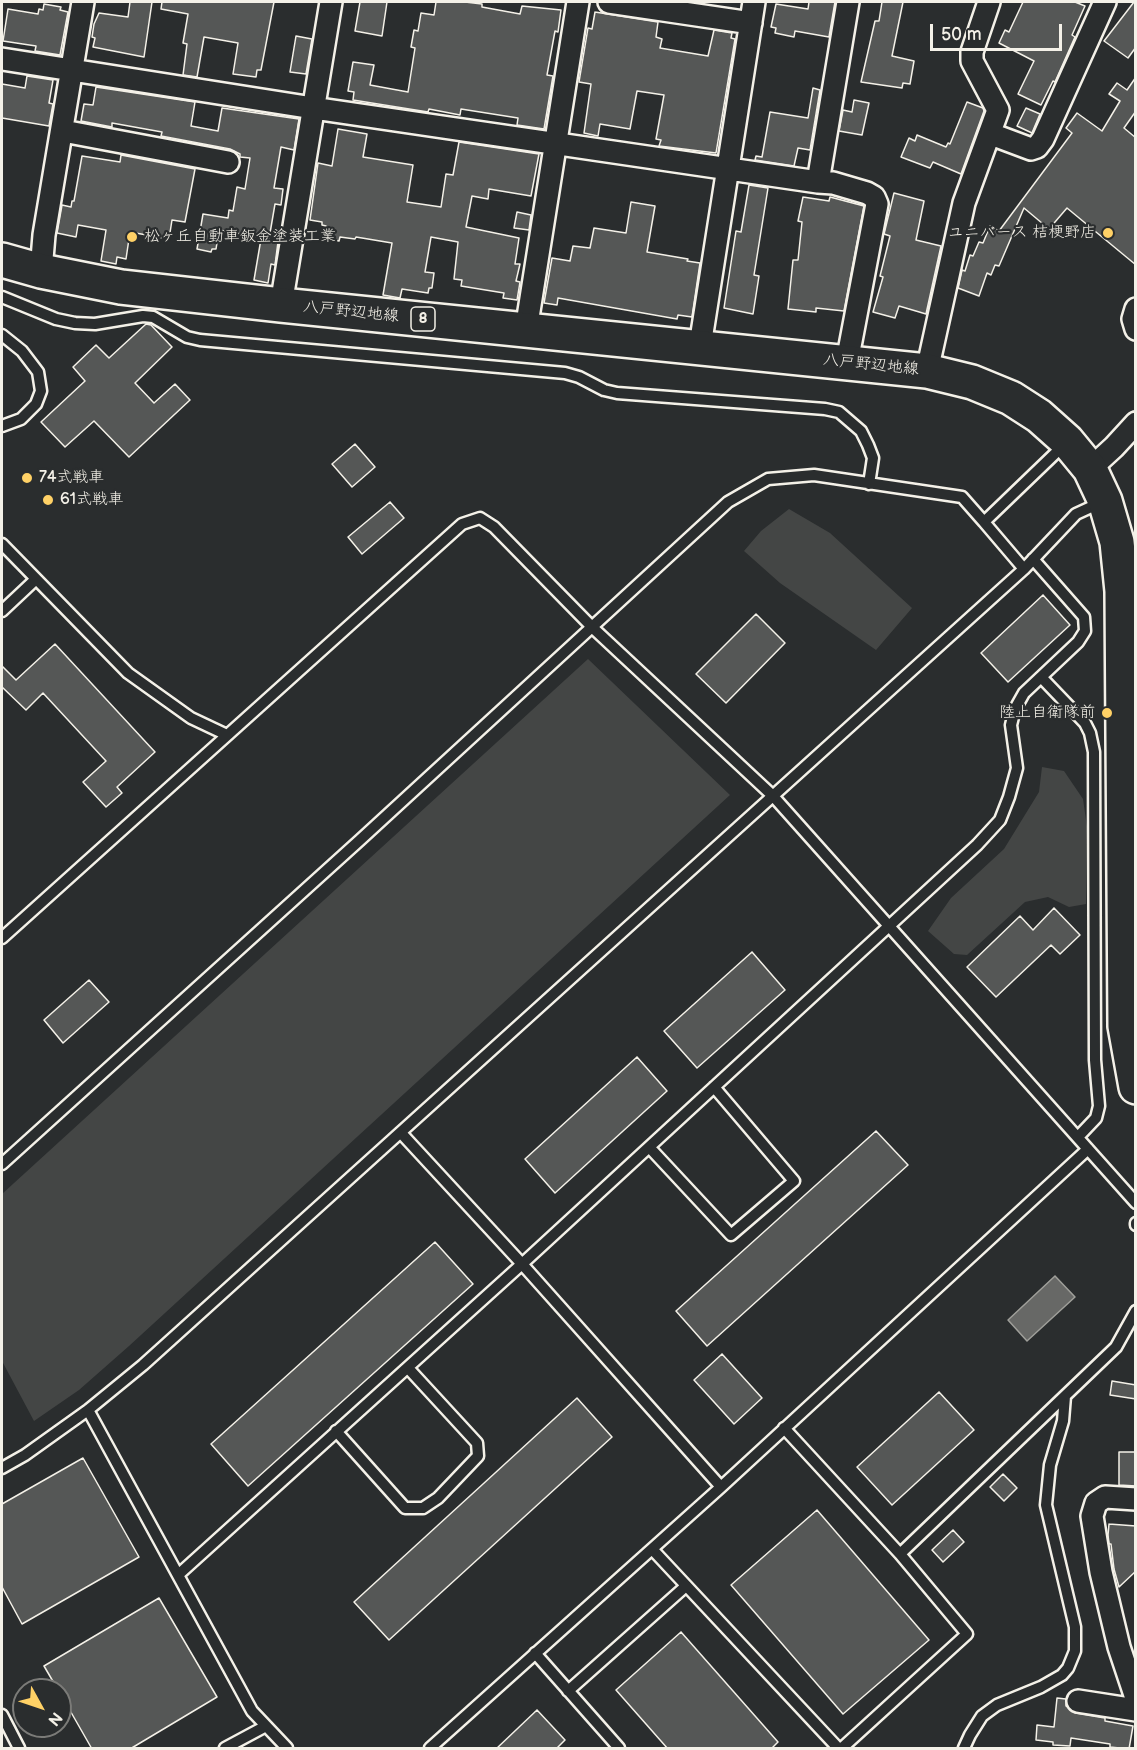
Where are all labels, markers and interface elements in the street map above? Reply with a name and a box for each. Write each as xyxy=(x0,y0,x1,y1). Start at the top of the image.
scale bar xyxy=(933,12,1065,50)
text: 50 m xyxy=(941,24,982,45)
place label: ユニバース 桔梗野店 xyxy=(948,223,1096,243)
marker: ユニバース 桔梗野店 xyxy=(1101,226,1115,240)
place label: 松ヶ丘自動車鈑金塗装工業 xyxy=(144,227,336,247)
marker: 松ヶ丘自動車鈑金塗装工業 xyxy=(125,230,139,244)
street label: 八戸野辺地線 xyxy=(302,297,400,327)
road number: 8 xyxy=(411,307,435,331)
street label: 八戸野辺地線 xyxy=(822,350,920,380)
place label: 74式戦車 xyxy=(39,468,105,488)
marker: 74式戦車 xyxy=(20,471,34,485)
place label: 61式戦車 xyxy=(60,490,124,510)
marker: 61式戦車 xyxy=(41,493,55,507)
place label: 陸上自衛隊前 xyxy=(999,703,1095,723)
marker: 陸上自衛隊前 xyxy=(1100,706,1114,720)
north arrow xyxy=(12,1678,72,1738)
text: N xyxy=(43,1708,66,1729)

